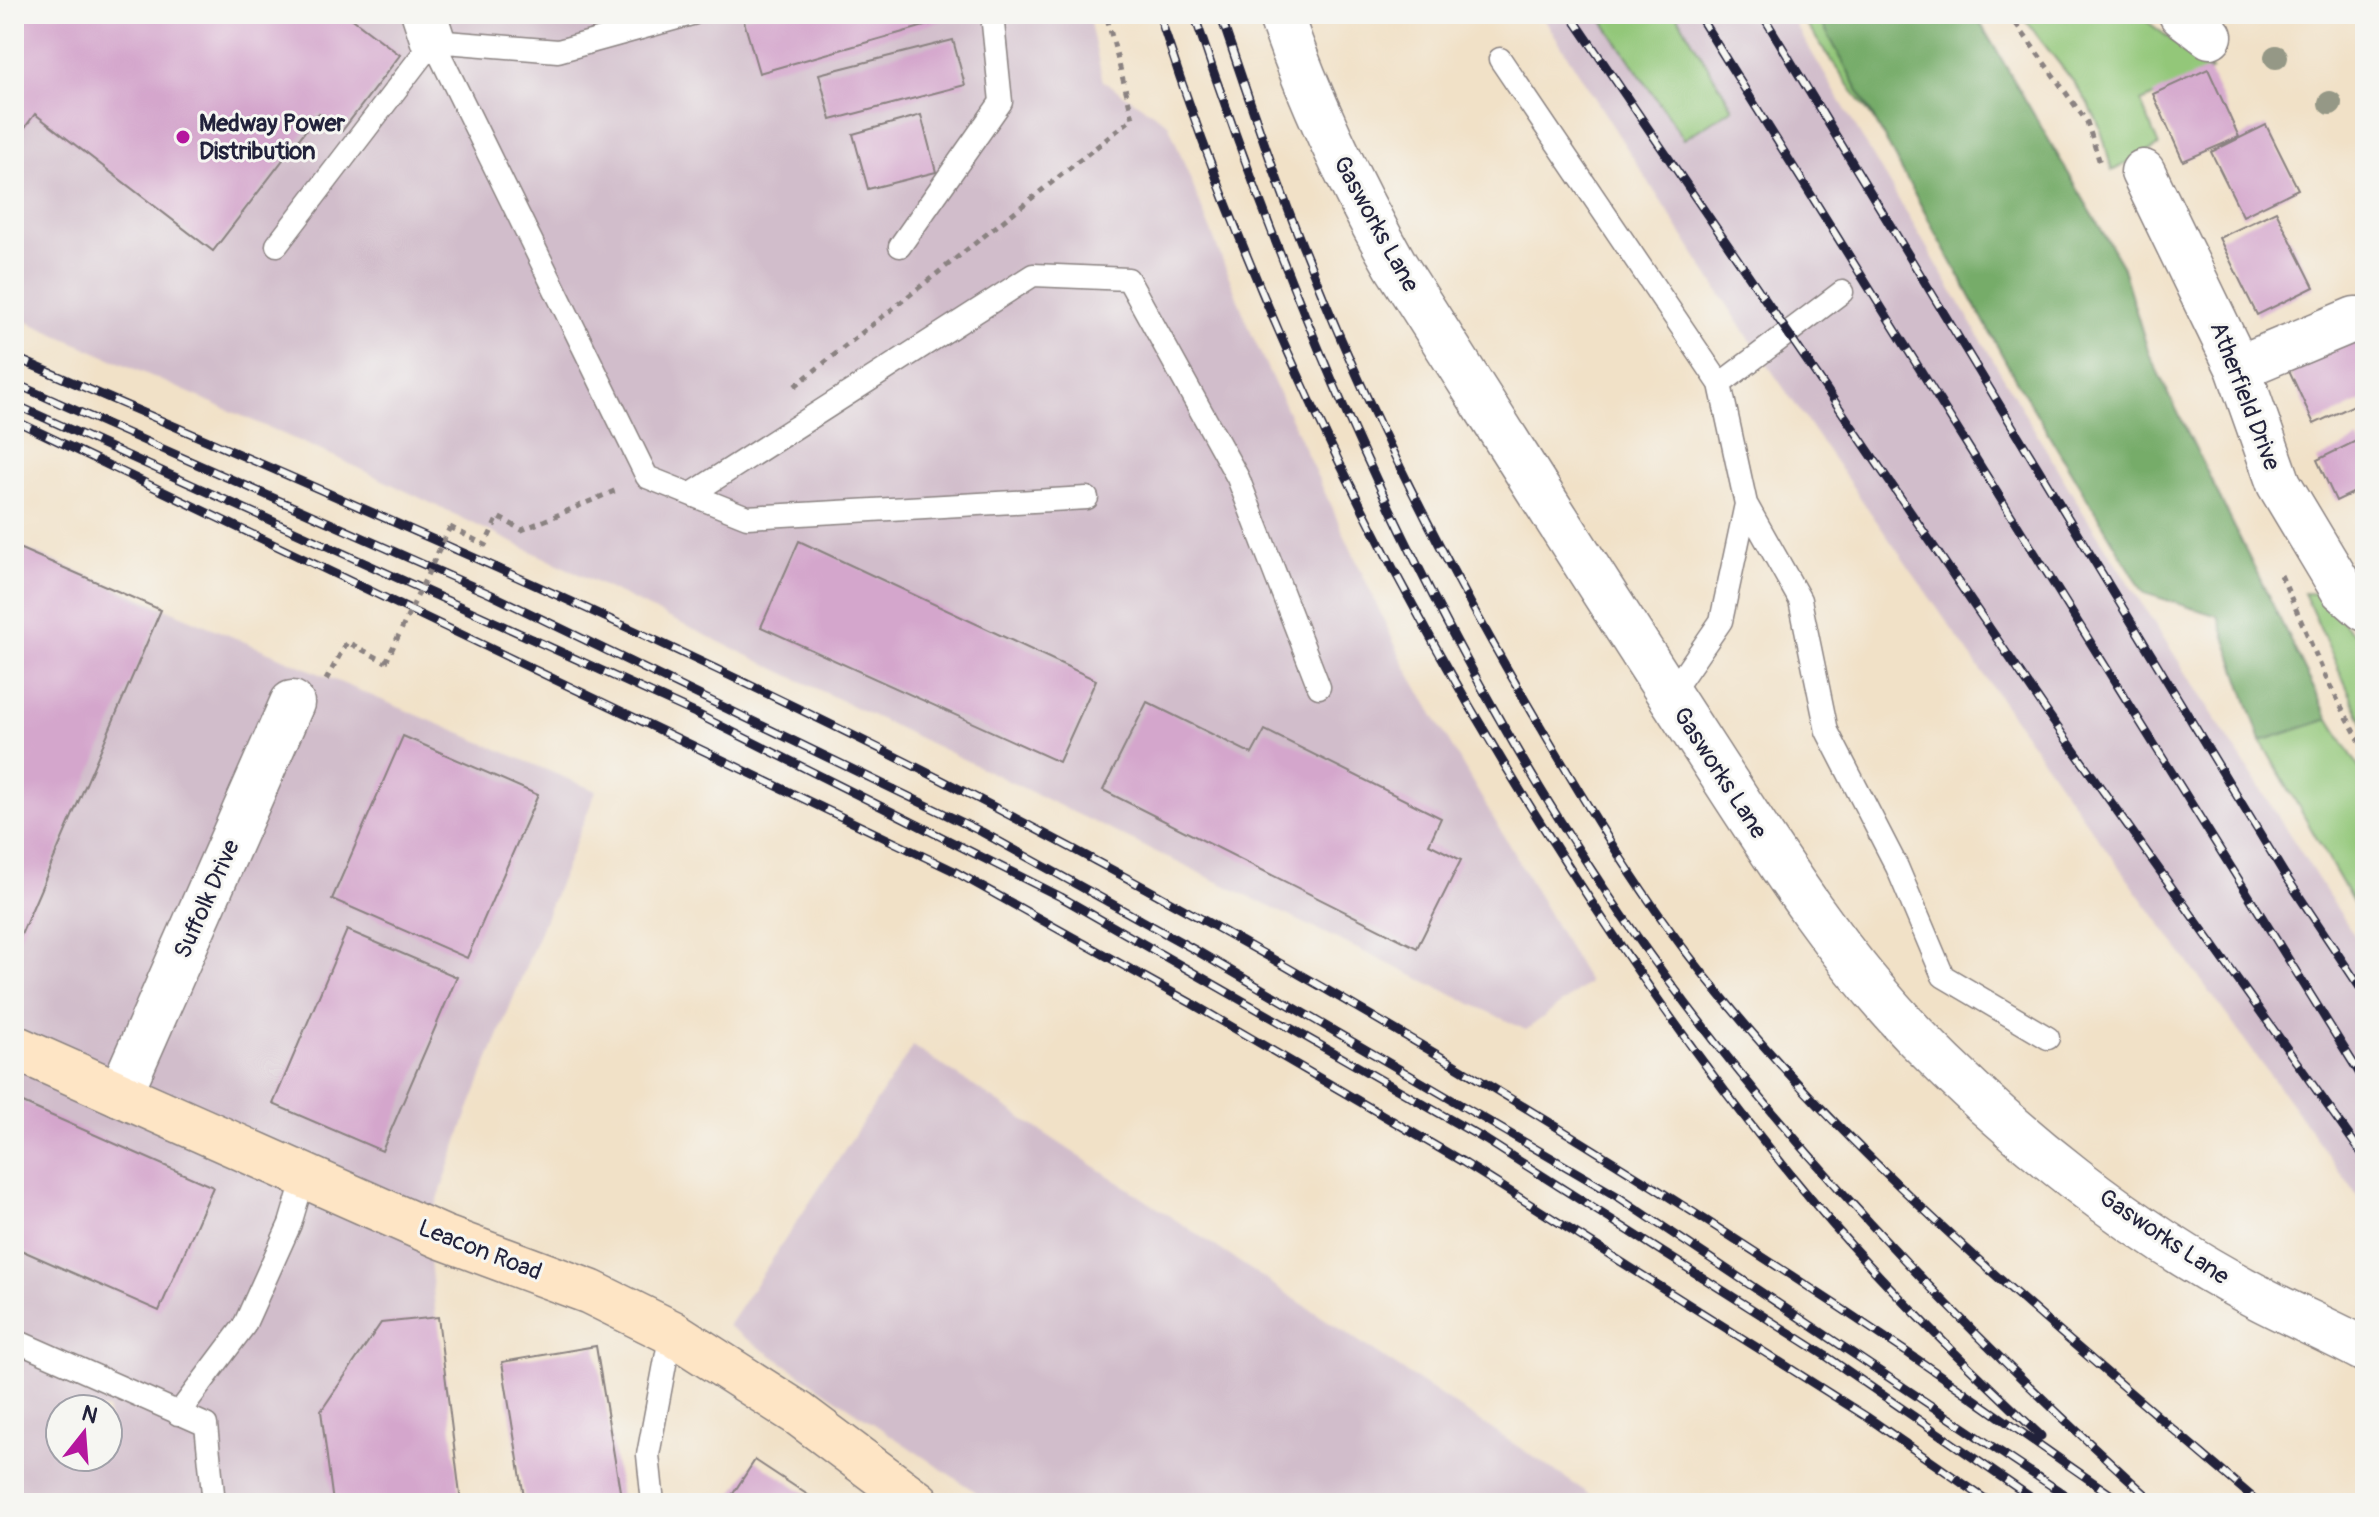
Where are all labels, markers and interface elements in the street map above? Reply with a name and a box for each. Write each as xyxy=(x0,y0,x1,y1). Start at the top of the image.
place label: Medway Power Distribution xyxy=(199,109,346,166)
marker: Medway Power Distribution xyxy=(174,128,192,146)
street label: Gasworks Lane xyxy=(1327,151,1425,297)
street label: Atherfield Drive xyxy=(2203,318,2287,474)
street label: Gasworks Lane xyxy=(1667,702,1773,844)
street label: Suffolk Drive xyxy=(168,835,246,963)
street label: Gasworks Lane xyxy=(2093,1183,2235,1291)
street label: Leacon Road xyxy=(414,1213,546,1287)
north arrow xyxy=(44,1393,124,1473)
text: N xyxy=(78,1399,101,1430)

